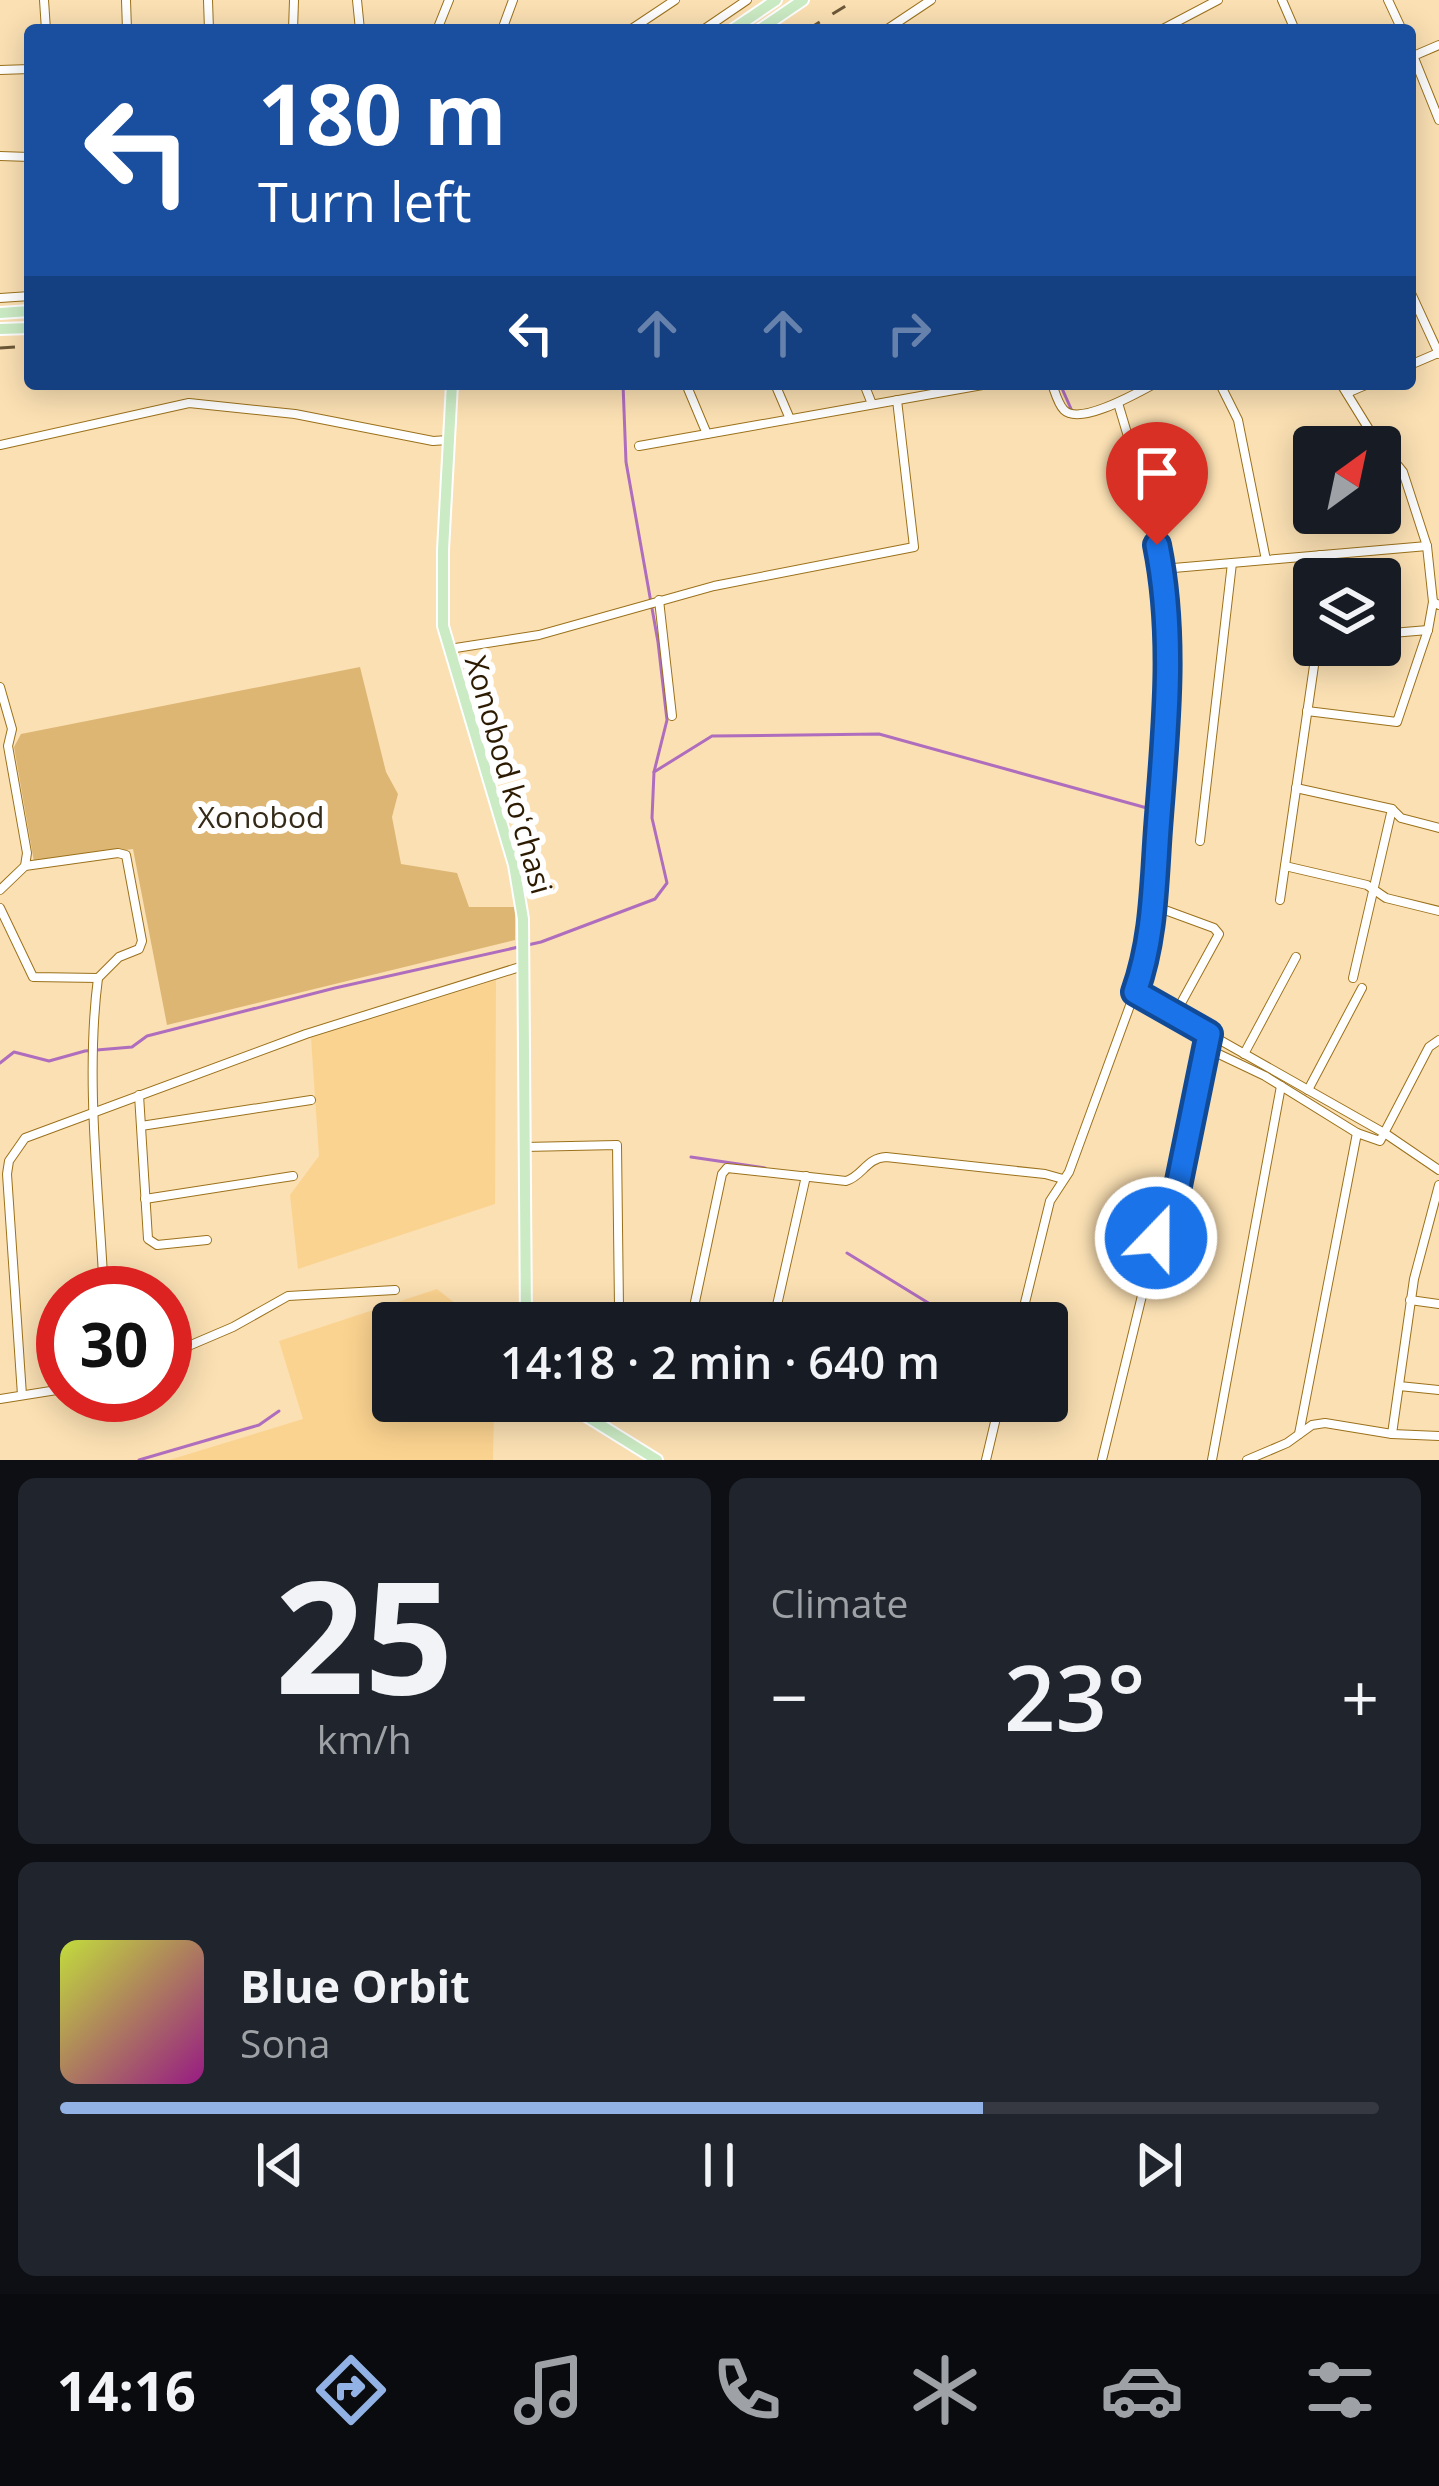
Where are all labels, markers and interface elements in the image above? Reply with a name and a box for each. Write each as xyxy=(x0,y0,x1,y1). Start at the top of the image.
text: 180 m xyxy=(258,55,506,170)
icon: left xyxy=(60,72,216,228)
text: Turn left xyxy=(258,164,471,238)
icon: left xyxy=(498,300,564,366)
icon: ahead xyxy=(624,300,690,366)
icon: ahead xyxy=(750,300,816,366)
icon: right xyxy=(876,300,942,366)
pin xyxy=(1106,422,1208,545)
north arrow xyxy=(1293,426,1401,534)
map controls xyxy=(1293,426,1401,666)
icon: arrive xyxy=(1124,440,1190,506)
button: layers xyxy=(1293,558,1401,666)
street label: Xonobod koʻchasi xyxy=(456,651,563,899)
park label: Xonobod xyxy=(198,796,324,837)
position arrow xyxy=(1093,1175,1219,1301)
speed limit sign: 30 xyxy=(36,1266,192,1422)
text: 14:18 · 2 min · 640 m xyxy=(500,1331,940,1392)
text: 25 xyxy=(275,1527,453,1740)
text: Climate xyxy=(771,1576,908,1629)
text: 23° xyxy=(1004,1635,1145,1757)
text: − xyxy=(771,1651,808,1741)
text: + xyxy=(1341,1651,1379,1741)
text: km/h xyxy=(317,1712,412,1765)
text: Blue Orbit xyxy=(240,1955,470,2016)
text: Sona xyxy=(240,2016,330,2069)
icon: previous xyxy=(247,2132,313,2198)
icon: pause xyxy=(686,2132,752,2198)
icon: next xyxy=(1126,2132,1192,2198)
icon: directions xyxy=(309,2348,393,2432)
icon: music xyxy=(507,2348,591,2432)
icon: phone xyxy=(705,2348,789,2432)
icon: climate xyxy=(903,2348,987,2432)
icon: car xyxy=(1100,2348,1184,2432)
icon: filters xyxy=(1298,2348,1382,2432)
text: 14:16 xyxy=(57,2353,196,2427)

